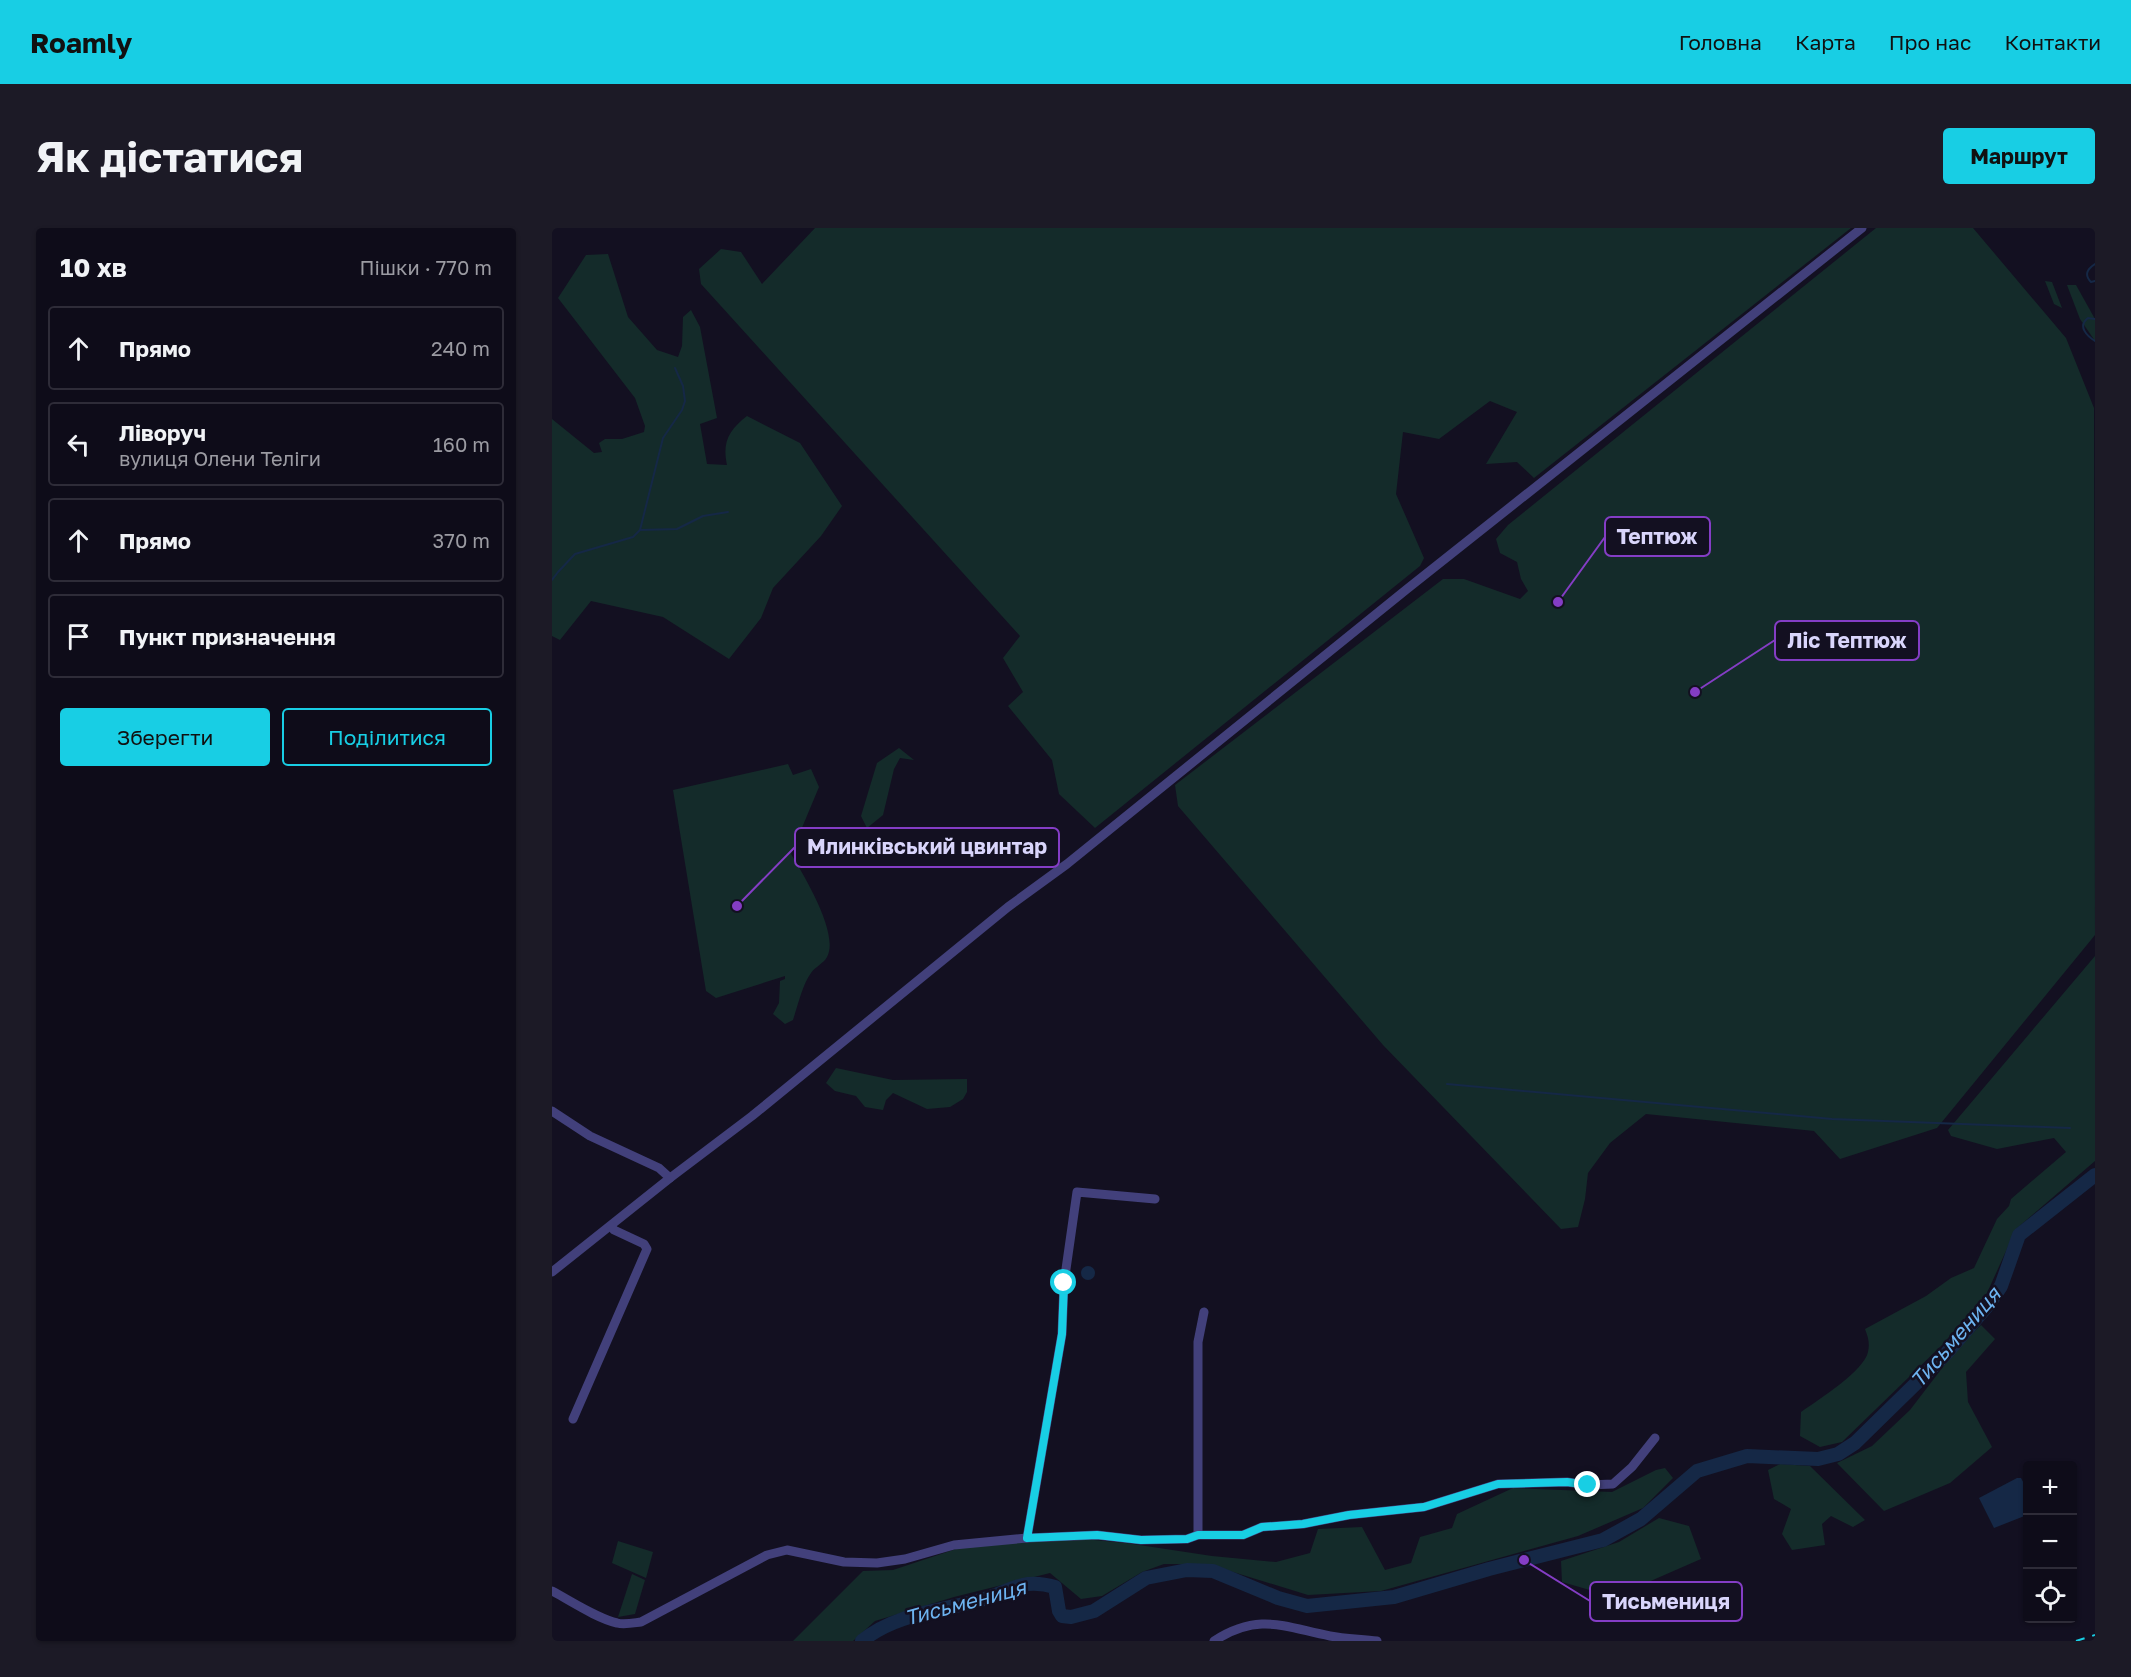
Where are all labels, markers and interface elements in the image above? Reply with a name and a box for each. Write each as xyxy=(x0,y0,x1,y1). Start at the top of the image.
text: Roamly xyxy=(30,26,132,59)
text: Головна xyxy=(1679,29,1762,55)
text: Карта xyxy=(1795,29,1856,55)
text: Про нас xyxy=(1889,29,1971,55)
text: Контакти xyxy=(2004,29,2101,55)
button: Маршрут xyxy=(1943,128,2095,184)
text: Як дістатися xyxy=(36,131,303,181)
text: 10 хв xyxy=(60,252,127,283)
text: Пішки · 770 m xyxy=(359,255,492,279)
icon: ahead xyxy=(62,332,95,365)
text: Прямо xyxy=(119,335,191,362)
text: 240 m xyxy=(431,336,490,360)
text: Ліворуч xyxy=(119,419,206,446)
icon: left xyxy=(62,428,95,461)
text: 160 m xyxy=(433,432,490,456)
text: вулиця Олени Теліги xyxy=(119,446,321,470)
callout: Тептюж xyxy=(1605,517,1710,556)
text: Тептюж xyxy=(1616,523,1698,549)
icon: ahead xyxy=(62,524,95,557)
text: Прямо xyxy=(119,527,191,554)
text: 370 m xyxy=(433,528,490,552)
icon: arrive xyxy=(62,620,95,653)
callout: Ліс Тептюж xyxy=(1775,621,1919,660)
text: Пункт призначення xyxy=(119,623,336,650)
text: Ліс Тептюж xyxy=(1787,627,1908,653)
button: Зберегти xyxy=(60,708,270,766)
button: Поділитися xyxy=(282,708,492,766)
callout: Млинківський цвинтар xyxy=(795,828,1059,867)
text: Млинківський цвинтар xyxy=(807,833,1047,859)
route start xyxy=(1050,1269,1076,1295)
water label: Тисьмениця xyxy=(1904,1280,2007,1393)
map controls xyxy=(2023,1461,2077,1623)
button: + xyxy=(2023,1461,2077,1515)
route end xyxy=(1574,1471,1600,1497)
button: − xyxy=(2023,1515,2077,1569)
button: locate xyxy=(2023,1569,2077,1623)
water label: Тисьмениця xyxy=(901,1573,1030,1631)
callout: Тисьмениця xyxy=(1590,1582,1742,1621)
text: Тисьмениця xyxy=(1602,1588,1730,1614)

